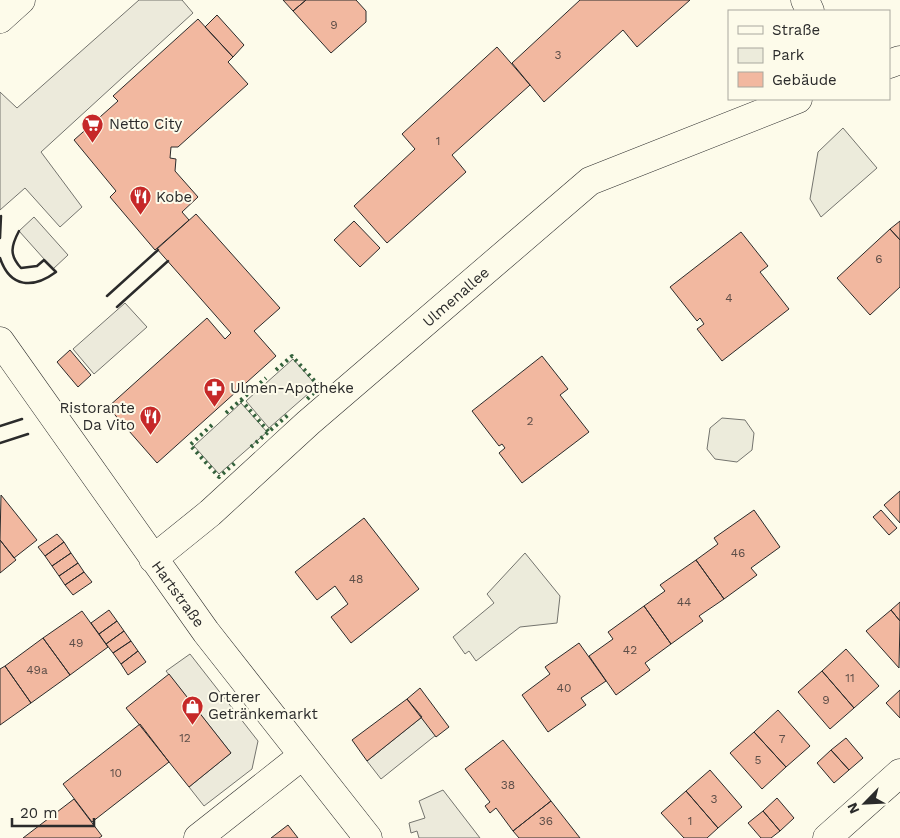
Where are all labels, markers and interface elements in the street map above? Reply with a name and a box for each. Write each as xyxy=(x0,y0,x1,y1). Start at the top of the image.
legend xyxy=(728,10,890,100)
house number: 9 xyxy=(330,18,338,32)
text: Straße xyxy=(772,21,820,39)
text: Park xyxy=(772,46,805,64)
house number: 3 xyxy=(555,48,562,62)
text: Gebäude xyxy=(772,71,837,89)
supermarket icon: Netto City xyxy=(81,112,105,143)
place label: Netto City xyxy=(109,115,183,133)
house number: 1 xyxy=(436,134,440,148)
restaurant icon: Kobe xyxy=(128,185,152,216)
place label: Kobe xyxy=(156,188,192,206)
house number: 6 xyxy=(875,252,883,266)
street label: Ulmenallee xyxy=(419,263,493,331)
house number: 4 xyxy=(725,291,733,305)
pharmacy icon: Ulmen-Apotheke xyxy=(202,376,226,407)
place label: Ulmen-Apotheke xyxy=(230,379,354,397)
place label: Ristorante Da Vito xyxy=(59,399,135,434)
restaurant icon: Ristorante Da Vito xyxy=(139,405,163,436)
house number: 2 xyxy=(527,414,534,428)
house number: 46 xyxy=(731,546,745,560)
street label: Hartstraße xyxy=(148,557,208,631)
house number: 48 xyxy=(349,572,363,586)
house number: 44 xyxy=(677,595,691,609)
house number: 49 xyxy=(69,636,83,650)
house number: 42 xyxy=(623,643,637,657)
house number: 49a xyxy=(26,663,48,677)
house number: 11 xyxy=(845,671,855,685)
house number: 40 xyxy=(557,681,571,695)
place label: Orterer Getränkemarkt xyxy=(208,688,319,723)
house number: 9 xyxy=(822,693,830,707)
shop icon: Orterer Getränkemarkt xyxy=(180,694,204,725)
house number: 12 xyxy=(179,731,191,745)
house number: 7 xyxy=(779,732,786,746)
house number: 5 xyxy=(755,753,762,767)
house number: 10 xyxy=(110,766,122,780)
house number: 38 xyxy=(501,778,515,792)
north arrow xyxy=(840,778,890,828)
house number: 3 xyxy=(711,792,718,806)
scale bar xyxy=(12,796,95,828)
text: N xyxy=(844,800,863,816)
text: 20 m xyxy=(20,804,58,822)
house number: 36 xyxy=(539,814,553,828)
house number: 1 xyxy=(688,814,692,828)

